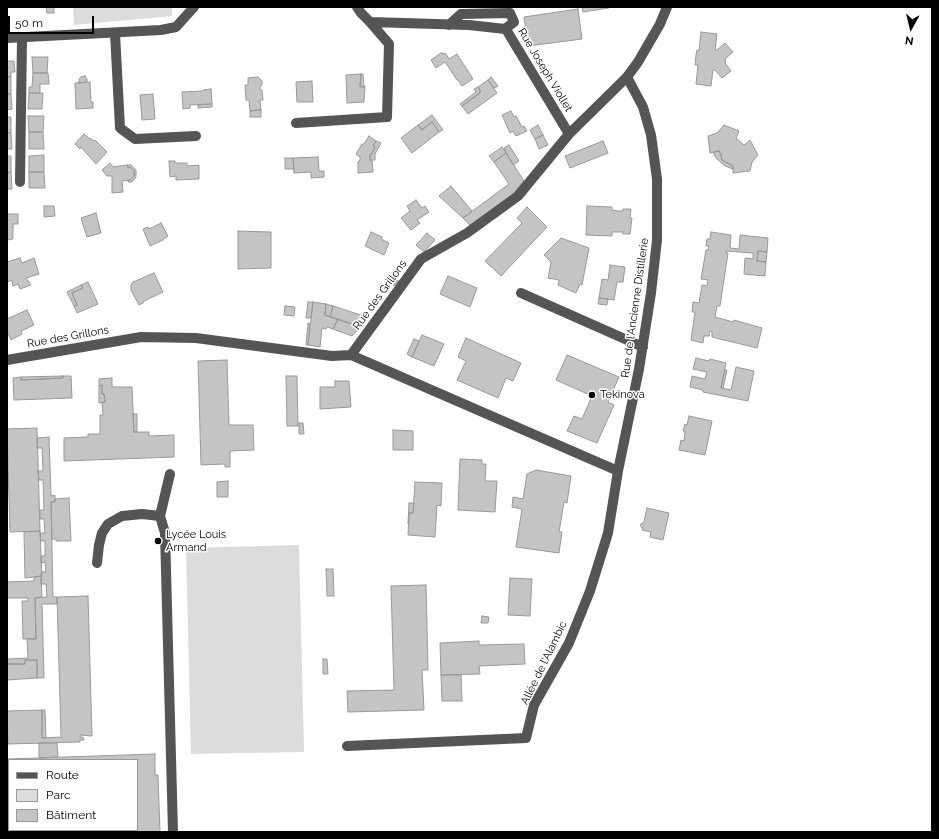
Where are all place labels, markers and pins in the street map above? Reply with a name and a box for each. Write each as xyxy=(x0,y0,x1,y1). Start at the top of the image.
place label: Tekinova xyxy=(600,388,645,402)
marker: Tekinova xyxy=(587,390,597,400)
place label: Lycée Louis Armand xyxy=(166,528,226,554)
marker: Lycée Louis Armand xyxy=(153,536,163,546)

